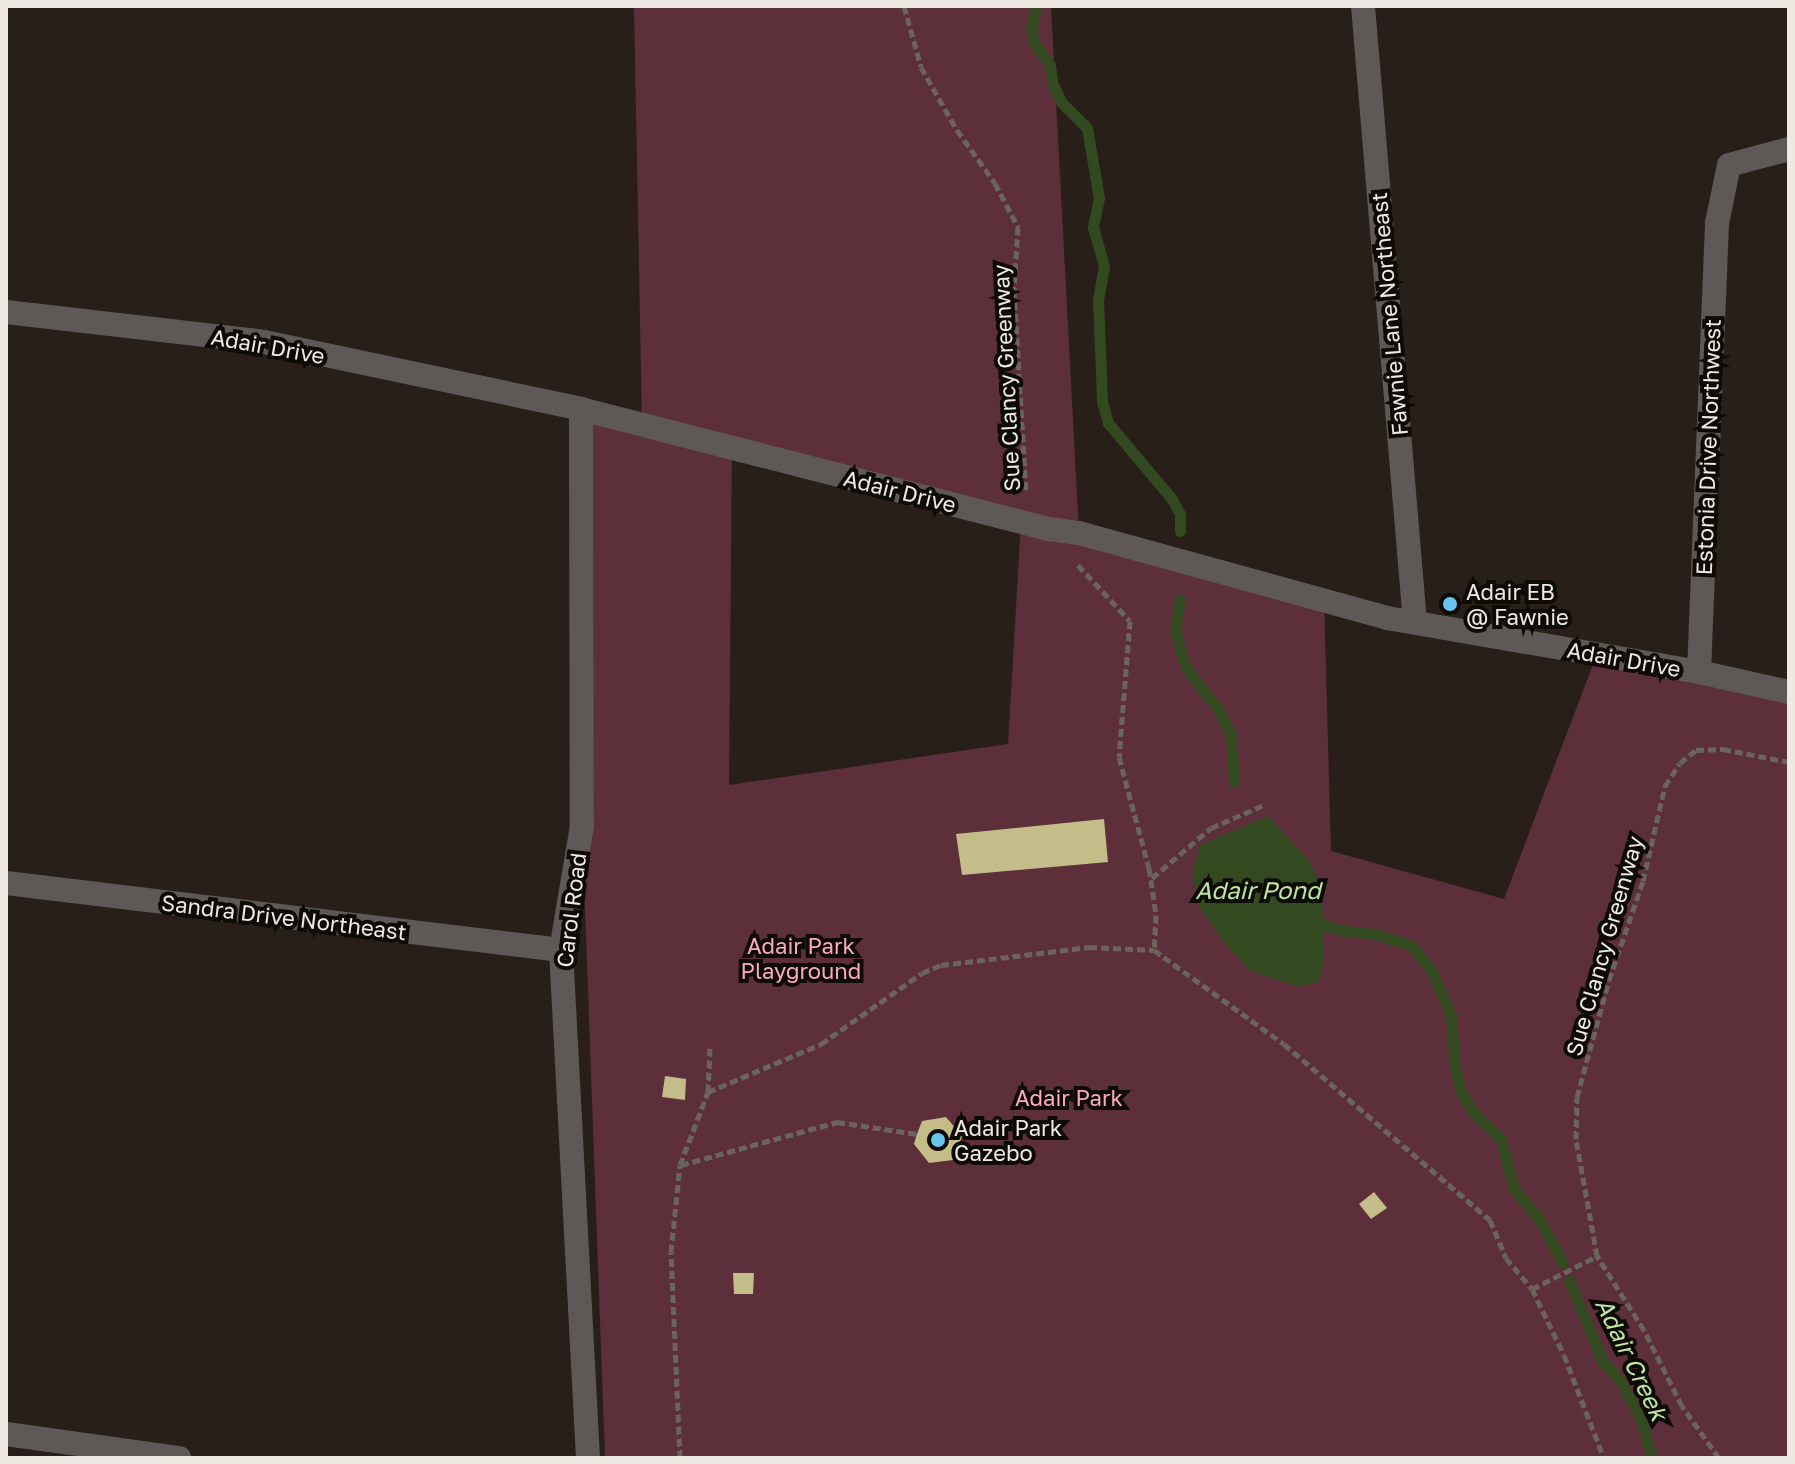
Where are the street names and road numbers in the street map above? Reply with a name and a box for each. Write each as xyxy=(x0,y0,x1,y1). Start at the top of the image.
street label: Fawnie Lane Northeast xyxy=(1365,191,1413,437)
street label: Sue Clancy Greenway xyxy=(987,264,1025,492)
street label: Estonia Drive Northwest xyxy=(1690,318,1726,576)
street label: Adair Drive xyxy=(209,323,327,369)
street label: Adair Drive xyxy=(841,464,959,518)
street label: Adair Drive xyxy=(1565,636,1683,682)
street label: Sue Clancy Greenway xyxy=(1560,833,1648,1059)
street label: Carol Road xyxy=(551,851,591,969)
street label: Sandra Drive Northeast xyxy=(160,889,408,945)

